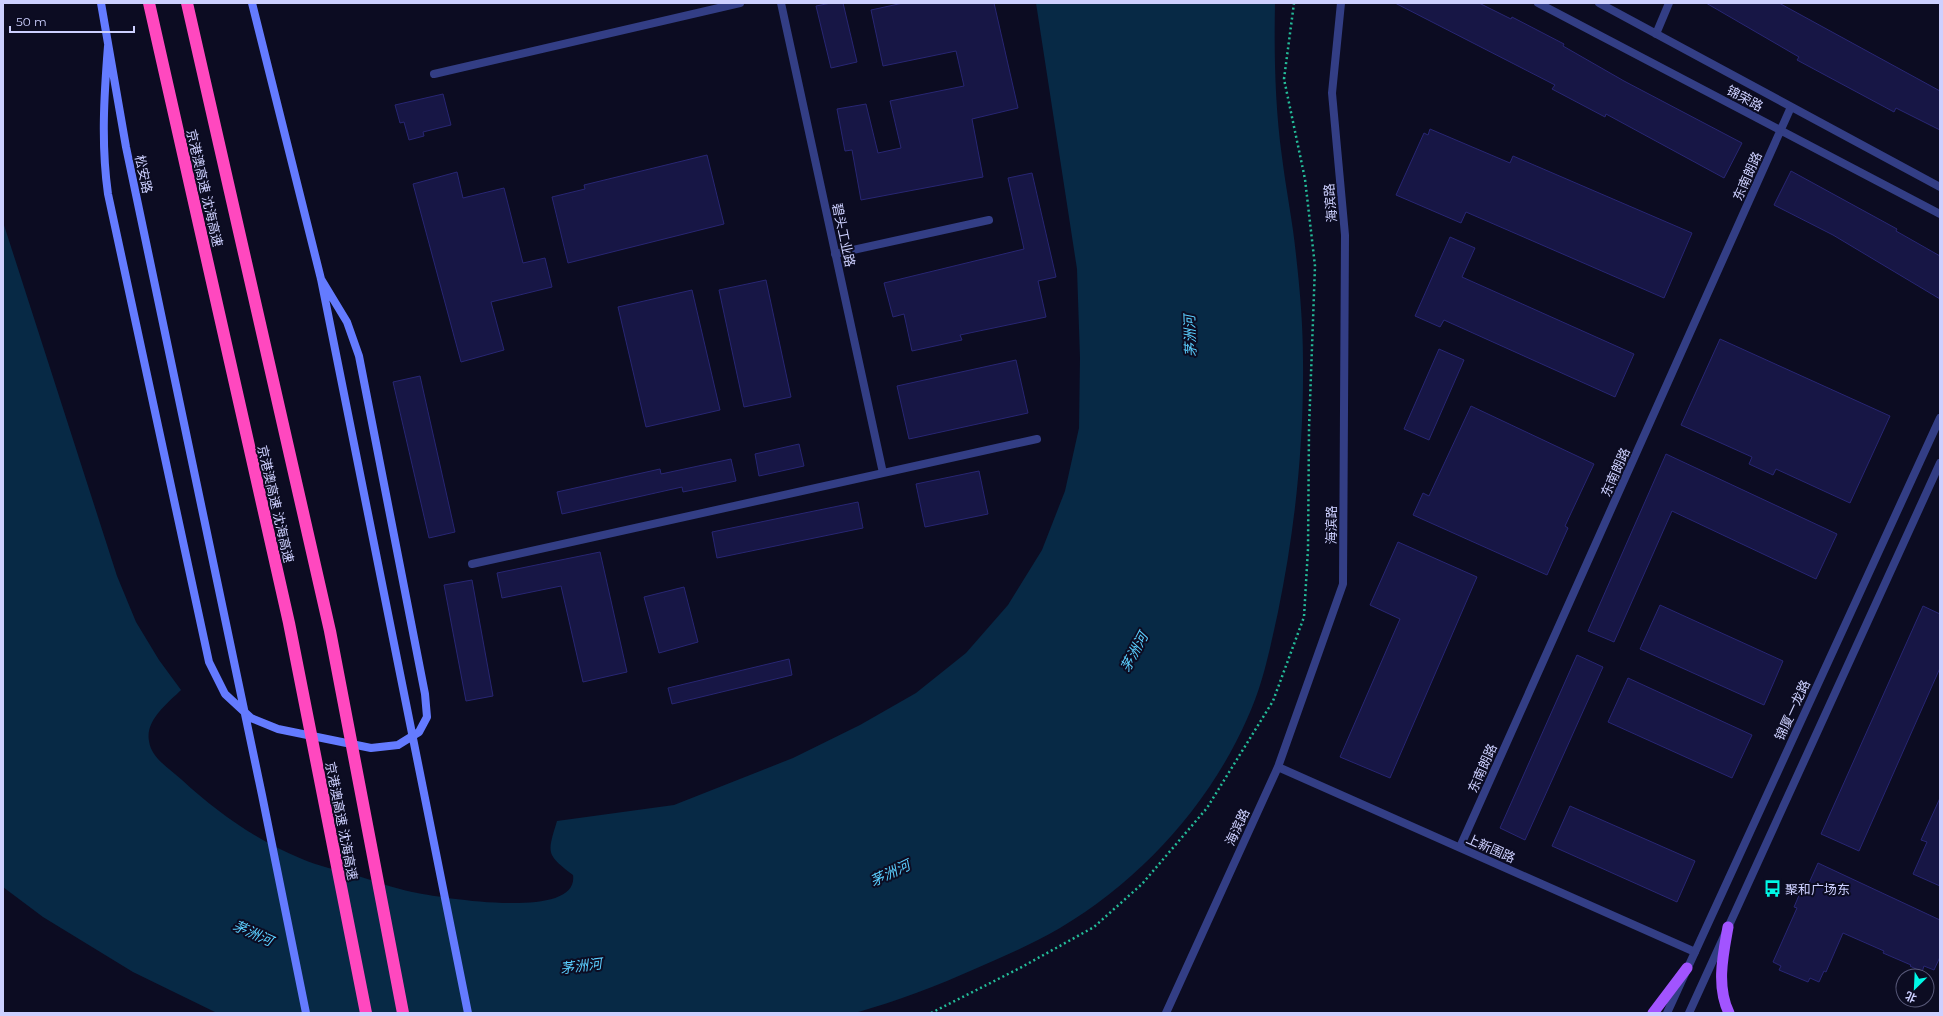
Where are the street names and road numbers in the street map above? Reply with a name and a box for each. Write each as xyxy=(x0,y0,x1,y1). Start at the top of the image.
street label: 锦荣路 xyxy=(1724,82,1766,114)
street label: 京港澳高速 沈海高速 xyxy=(184,128,226,248)
street label: 东南朗路 xyxy=(1729,149,1765,203)
street label: 松安路 xyxy=(132,153,156,195)
street label: 海滨路 xyxy=(1320,183,1340,223)
street label: 碧头工业路 xyxy=(829,202,859,268)
street label: 京港澳高速 沈海高速 xyxy=(255,444,297,564)
street label: 东南朗路 xyxy=(1597,445,1633,499)
street label: 海滨路 xyxy=(1323,505,1339,545)
street label: 锦厦一龙路 xyxy=(1771,677,1813,743)
street label: 东南朗路 xyxy=(1464,741,1500,795)
street label: 京港澳高速 沈海高速 xyxy=(323,760,361,882)
street label: 海滨路 xyxy=(1222,806,1252,848)
street label: 上新围路 xyxy=(1464,830,1518,866)

